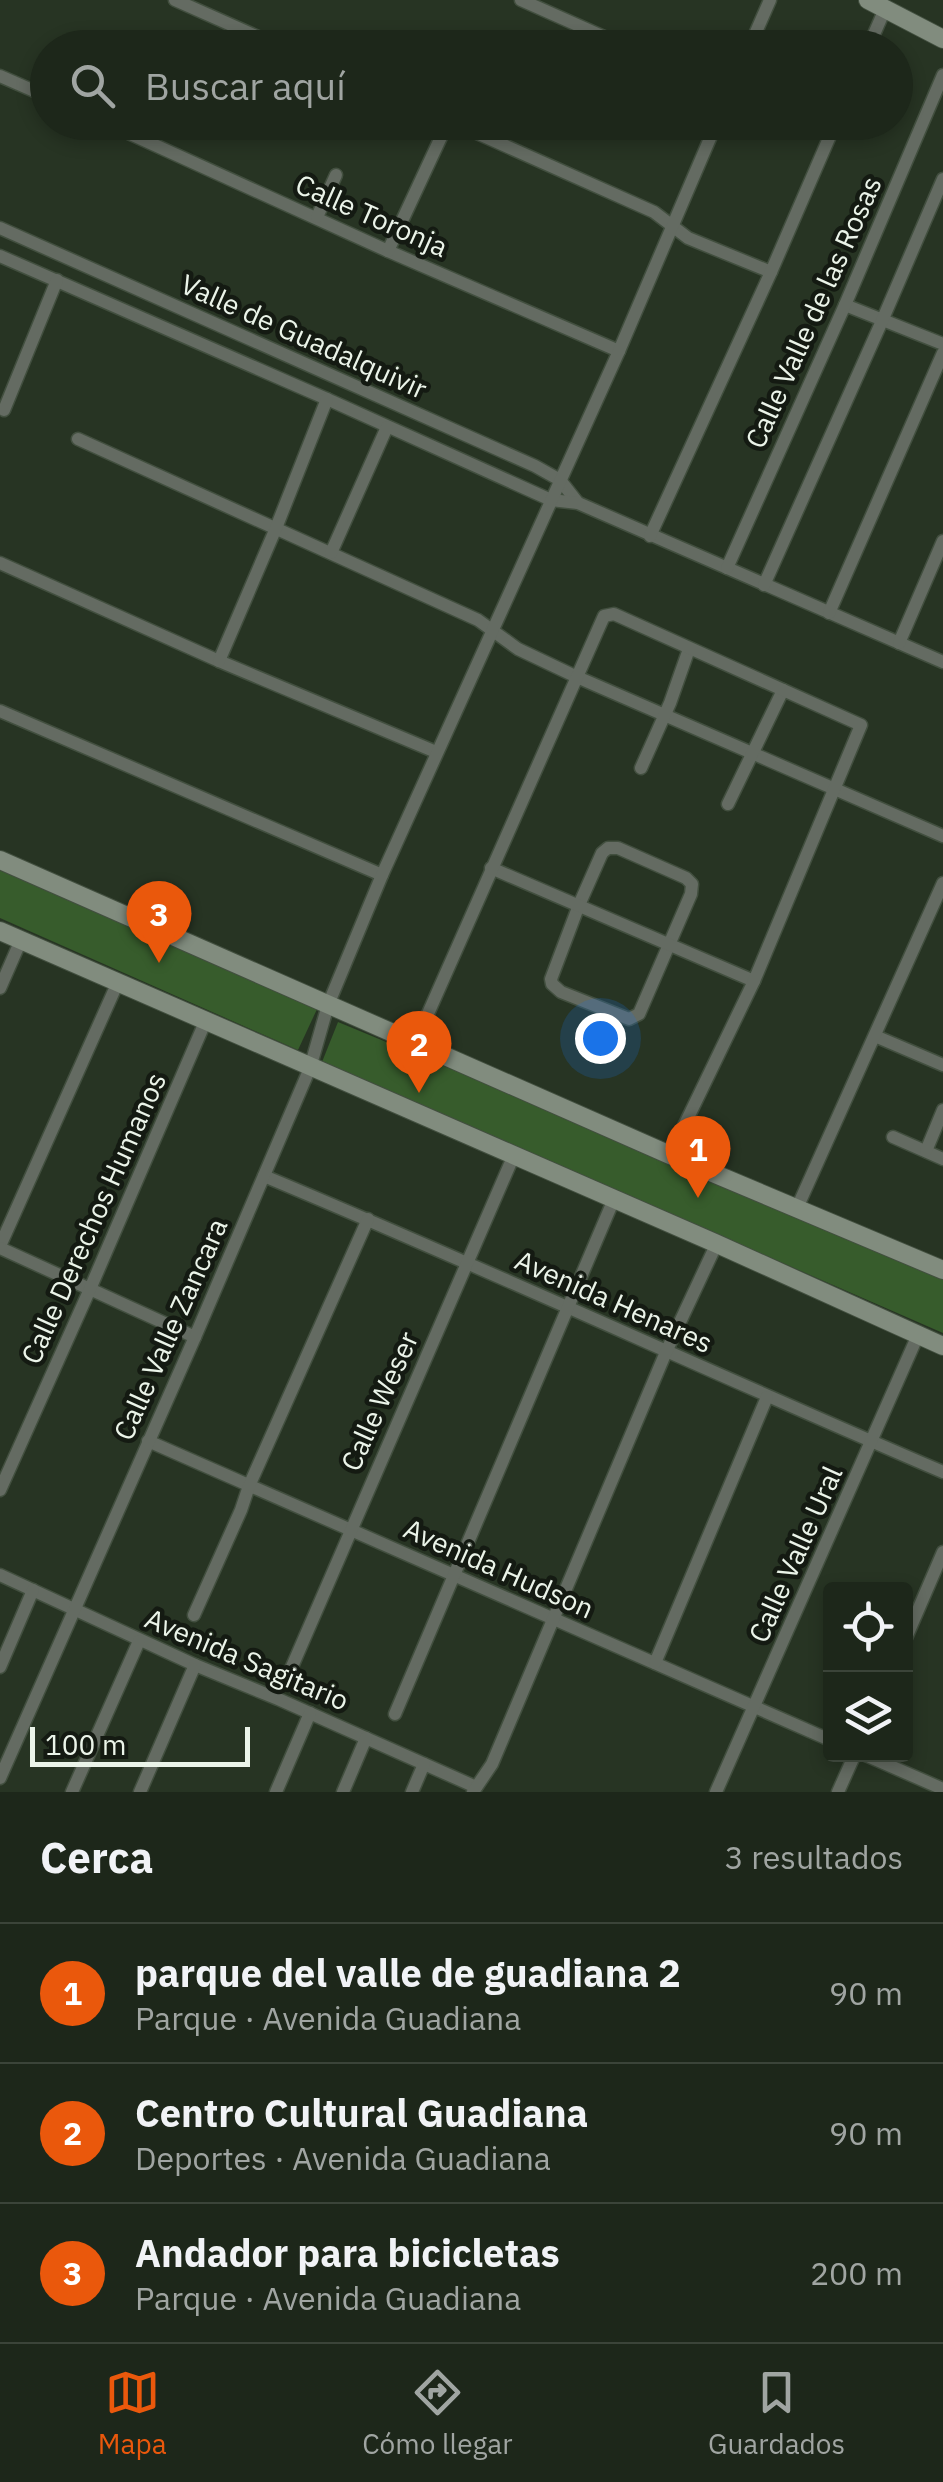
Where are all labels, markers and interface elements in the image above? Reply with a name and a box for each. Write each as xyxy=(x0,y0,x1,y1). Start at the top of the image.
search box xyxy=(30,30,913,140)
icon: search xyxy=(65,58,120,113)
text: Buscar aquí xyxy=(145,61,346,110)
street label: Calle Toronja xyxy=(290,165,454,265)
street label: Calle Valle de las Rosas xyxy=(736,170,890,454)
street label: Valle de Guadalquivir xyxy=(175,265,433,407)
pin: 3 xyxy=(126,880,192,963)
pin: 2 xyxy=(386,1010,452,1093)
your location xyxy=(575,1013,626,1064)
street label: Calle Derechos Humanos xyxy=(12,1066,174,1370)
pin: 1 xyxy=(666,1116,730,1198)
street label: Calle Valle Zancara xyxy=(105,1212,236,1446)
street label: Avenida Henares xyxy=(510,1241,718,1361)
street label: Calle Weser xyxy=(332,1326,426,1476)
street label: Calle Valle Ural xyxy=(740,1460,850,1648)
street label: Avenida Hudson xyxy=(398,1510,600,1626)
map controls xyxy=(823,1582,913,1762)
button: locate xyxy=(823,1582,913,1672)
street label: Avenida Sagitario xyxy=(140,1599,354,1719)
button: layers xyxy=(823,1672,913,1762)
scale bar xyxy=(30,1722,250,1766)
text: 100 m xyxy=(45,1726,126,1763)
text: Cerca xyxy=(40,1830,153,1885)
text: 3 resultados xyxy=(724,1836,903,1878)
text: parque del valle de guadiana 2 xyxy=(135,1948,681,1997)
text: 1 xyxy=(63,1972,82,2014)
text: 90 m xyxy=(829,1972,903,2014)
text: Parque · Avenida Guadiana xyxy=(135,1997,521,2039)
text: Centro Cultural Guadiana xyxy=(135,2088,588,2137)
text: 2 xyxy=(63,2112,82,2154)
text: 90 m xyxy=(829,2112,903,2154)
text: Deportes · Avenida Guadiana xyxy=(135,2137,551,2179)
text: Andador para bicicletas xyxy=(135,2228,560,2277)
text: 3 xyxy=(63,2252,82,2294)
text: 200 m xyxy=(810,2252,903,2294)
text: Parque · Avenida Guadiana xyxy=(135,2277,521,2319)
tab: Mapa xyxy=(98,2365,167,2462)
tab: Cómo llegar xyxy=(362,2365,512,2462)
tab: Guardados xyxy=(708,2365,845,2462)

